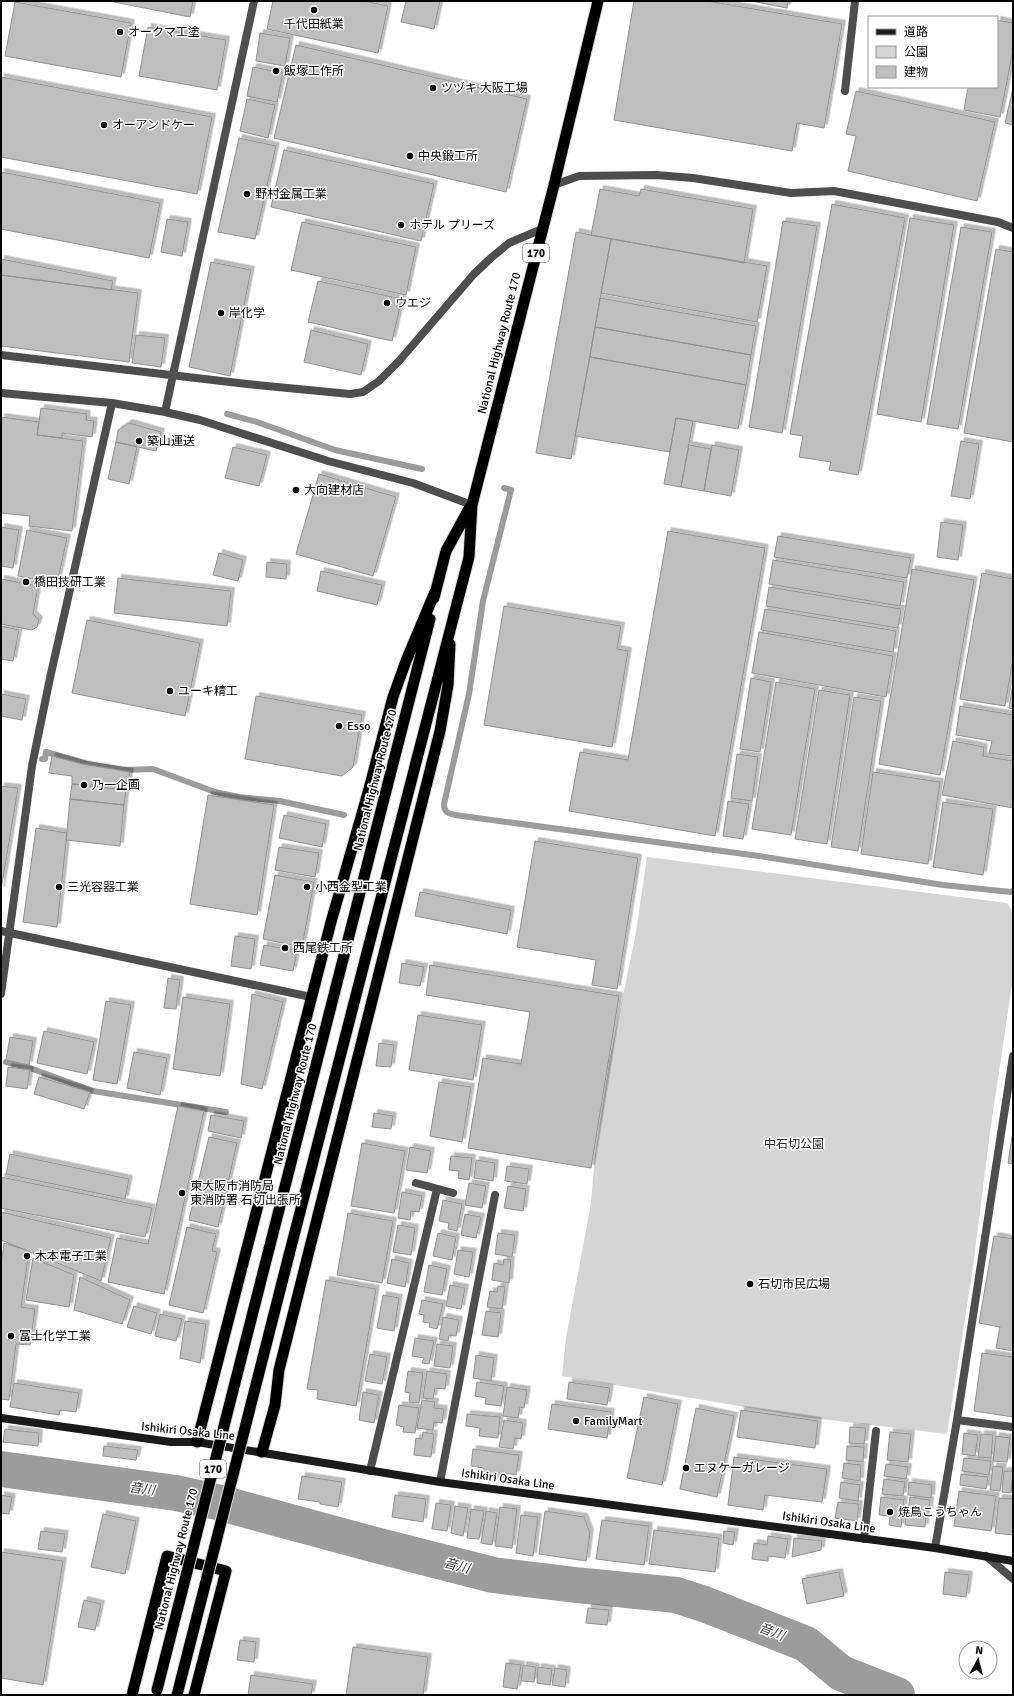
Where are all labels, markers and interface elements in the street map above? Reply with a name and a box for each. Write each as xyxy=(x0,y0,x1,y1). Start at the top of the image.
marker: 千代田紙業 xyxy=(309,5,319,15)
legend xyxy=(868,16,998,88)
place label: 千代田紙業 xyxy=(284,17,344,32)
place label: オークマ工塗 xyxy=(128,25,200,40)
text: 道路 xyxy=(904,25,928,40)
marker: オークマ工塗 xyxy=(115,27,125,37)
text: 公園 xyxy=(904,45,928,60)
place label: 飯塚工作所 xyxy=(284,64,344,79)
text: 建物 xyxy=(904,65,928,80)
marker: 飯塚工作所 xyxy=(271,66,281,76)
place label: ツヅキ 大阪工場 xyxy=(441,81,528,96)
marker: ツヅキ 大阪工場 xyxy=(428,83,438,93)
place label: オーアンドケー xyxy=(112,118,195,133)
marker: オーアンドケー xyxy=(99,120,109,130)
place label: 中央鍛工所 xyxy=(418,149,478,164)
marker: 中央鍛工所 xyxy=(405,151,415,161)
place label: 野村金属工業 xyxy=(255,187,327,202)
marker: 野村金属工業 xyxy=(242,189,252,199)
place label: ホテル プリーズ xyxy=(409,218,495,233)
marker: ホテル プリーズ xyxy=(396,220,406,230)
road number: 170 xyxy=(523,244,549,262)
street label: National Highway Route 170 xyxy=(475,271,524,416)
place label: ウエジ xyxy=(395,296,431,311)
marker: ウエジ xyxy=(382,298,392,308)
place label: 岸化学 xyxy=(229,306,265,321)
marker: 岸化学 xyxy=(216,308,226,318)
place label: 築山運送 xyxy=(147,434,195,449)
marker: 築山運送 xyxy=(134,436,144,446)
place label: 大向建材店 xyxy=(304,483,364,498)
marker: 大向建材店 xyxy=(291,485,301,495)
place label: 橋田技研工業 xyxy=(34,575,106,590)
marker: 橋田技研工業 xyxy=(21,577,31,587)
place label: ユーキ精工 xyxy=(178,684,238,699)
marker: ユーキ精工 xyxy=(165,686,175,696)
street label: National Highway Route 170 xyxy=(351,708,400,853)
place label: Esso xyxy=(347,719,371,734)
marker: Esso xyxy=(334,721,344,731)
place label: 乃一企画 xyxy=(92,778,140,793)
marker: 乃一企画 xyxy=(79,780,89,790)
place label: 三光容器工業 xyxy=(67,880,139,895)
place label: 小西金型工業 xyxy=(315,880,387,895)
marker: 三光容器工業 xyxy=(54,882,64,892)
marker: 小西金型工業 xyxy=(302,882,312,892)
place label: 西尾鉄工所 xyxy=(293,941,353,956)
marker: 西尾鉄工所 xyxy=(280,943,290,953)
street label: National Highway Route 170 xyxy=(271,1022,320,1167)
park label: 中石切公園 xyxy=(764,1137,824,1152)
place label: 東大阪市消防局 東消防署 石切出張所 xyxy=(190,1179,301,1208)
marker: 東大阪市消防局 東消防署 石切出張所 xyxy=(177,1188,187,1198)
place label: 木本電子工業 xyxy=(35,1249,107,1264)
marker: 木本電子工業 xyxy=(22,1251,32,1261)
place label: 石切市民広場 xyxy=(758,1277,830,1292)
marker: 石切市民広場 xyxy=(745,1279,755,1289)
place label: 冨士化学工業 xyxy=(19,1329,91,1344)
marker: 冨士化学工業 xyxy=(6,1331,16,1341)
place label: FamilyMart xyxy=(584,1414,642,1429)
marker: FamilyMart xyxy=(571,1416,581,1426)
street label: Ishikiri Osaka Line xyxy=(140,1419,236,1444)
road number: 170 xyxy=(200,1460,226,1478)
place label: エヌケーガレージ xyxy=(694,1461,790,1476)
marker: エヌケーガレージ xyxy=(681,1463,691,1473)
street label: Ishikiri Osaka Line xyxy=(460,1466,556,1493)
water label: 音川 xyxy=(128,1479,158,1499)
street label: National Highway Route 170 xyxy=(152,1487,201,1632)
place label: 焼鳥こうちゃん xyxy=(898,1505,982,1520)
marker: 焼鳥こうちゃん xyxy=(885,1507,895,1517)
street label: Ishikiri Osaka Line xyxy=(781,1509,877,1536)
water label: 音川 xyxy=(442,1555,473,1578)
water label: 音川 xyxy=(757,1620,789,1645)
north arrow xyxy=(958,1640,998,1680)
text: N xyxy=(975,1644,984,1657)

